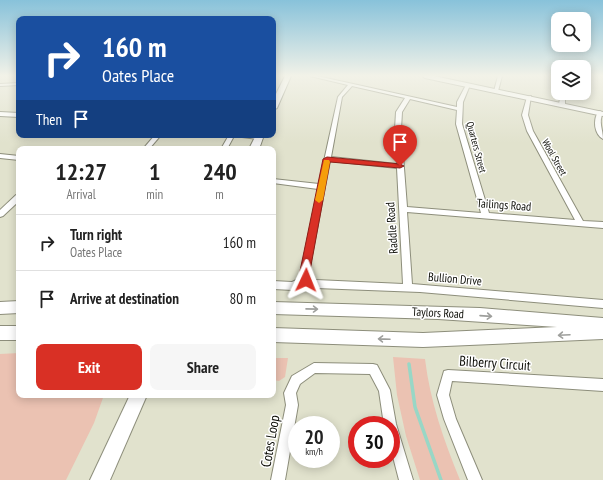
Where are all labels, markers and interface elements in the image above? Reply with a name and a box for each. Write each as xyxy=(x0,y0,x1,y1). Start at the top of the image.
map controls xyxy=(551,12,591,100)
button: search xyxy=(551,12,591,52)
text: 160 m xyxy=(102,28,166,65)
icon: right xyxy=(36,32,88,84)
button: layers xyxy=(551,60,591,100)
text: Oates Place xyxy=(102,64,174,87)
icon: arrive xyxy=(70,108,92,130)
text: Then xyxy=(36,110,62,129)
street label: Quarters Street xyxy=(463,120,490,174)
pin xyxy=(383,125,417,166)
icon: arrive xyxy=(389,131,411,153)
street label: Wool Street xyxy=(539,137,570,178)
text: 12:27 xyxy=(55,156,107,187)
text: 1 xyxy=(149,156,160,187)
text: 240 xyxy=(202,156,237,187)
text: Arrival xyxy=(66,186,96,203)
text: min xyxy=(146,186,163,203)
text: m xyxy=(215,186,224,203)
street label: Tailings Road xyxy=(476,195,532,214)
street label: Raddle Road xyxy=(382,202,401,254)
text: Turn right xyxy=(70,225,122,244)
icon: right xyxy=(36,232,58,254)
text: 160 m xyxy=(223,233,256,252)
text: Oates Place xyxy=(70,244,122,261)
position arrow xyxy=(285,259,327,301)
street label: Bullion Drive xyxy=(428,269,483,288)
icon: arrive xyxy=(36,288,58,310)
text: Arrive at destination xyxy=(70,289,179,308)
text: 80 m xyxy=(230,289,256,308)
street label: Taylors Road xyxy=(412,304,464,321)
one-way arrow xyxy=(305,305,318,312)
one-way arrow xyxy=(479,313,492,320)
one-way arrow xyxy=(558,331,571,338)
one-way arrow xyxy=(378,335,391,343)
button: Exit xyxy=(36,344,142,390)
button: Share xyxy=(150,344,256,390)
street label: Bilberry Circuit xyxy=(459,352,531,374)
street label: Cotes Loop xyxy=(257,414,283,468)
speed limit sign: 30 xyxy=(348,416,400,468)
text: 20 xyxy=(304,424,324,450)
text: km/h xyxy=(305,445,323,458)

